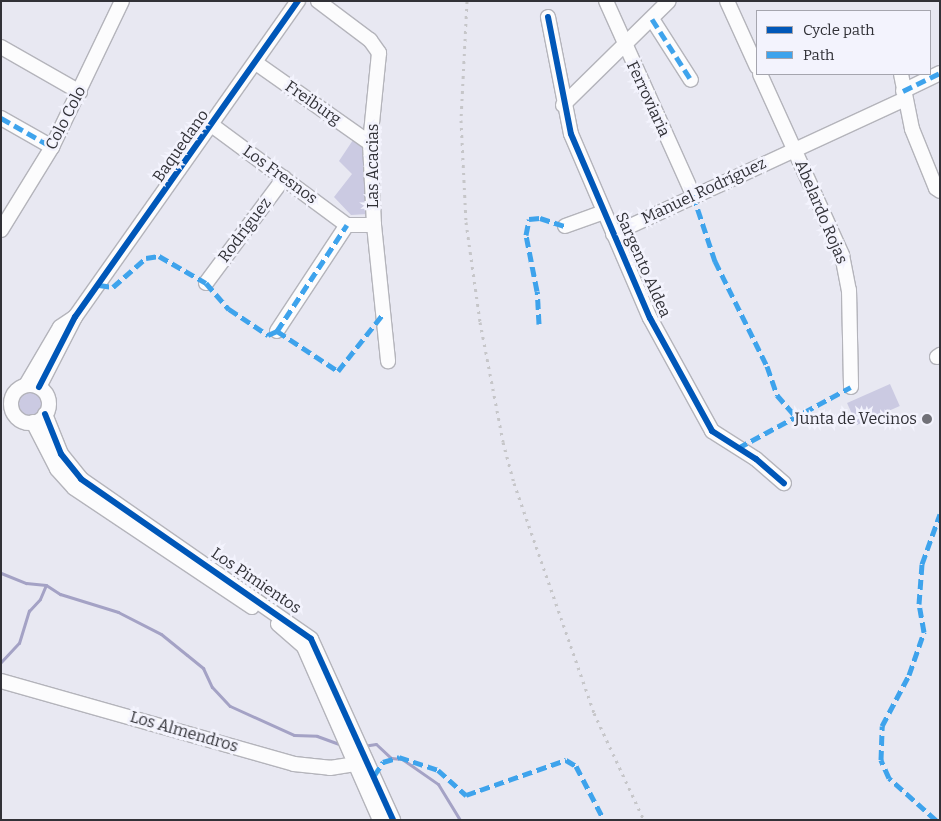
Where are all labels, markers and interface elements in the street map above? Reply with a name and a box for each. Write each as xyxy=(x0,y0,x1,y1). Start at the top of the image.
legend xyxy=(756,10,931,75)
text: Cycle path xyxy=(803,21,875,39)
text: Path xyxy=(803,46,834,64)
street label: Ferroviaria xyxy=(622,58,674,140)
street label: Freiburg xyxy=(281,77,345,129)
street label: Colo Colo xyxy=(42,83,90,153)
street label: Baquedano xyxy=(149,106,213,186)
street label: Las Acacias xyxy=(363,124,383,208)
street label: Los Fresnos xyxy=(239,142,321,208)
street label: Manuel Rodríguez xyxy=(639,154,769,228)
street label: Abelardo Rojas xyxy=(790,157,852,267)
street label: Rodríguez xyxy=(215,194,275,266)
street label: Sargento Aldea xyxy=(611,209,675,321)
place label: Junta de Vecinos xyxy=(794,409,917,429)
marker: Junta de Vecinos xyxy=(921,413,933,425)
street label: Los Pimientos xyxy=(207,544,305,618)
street label: Los Almendros xyxy=(128,707,240,757)

